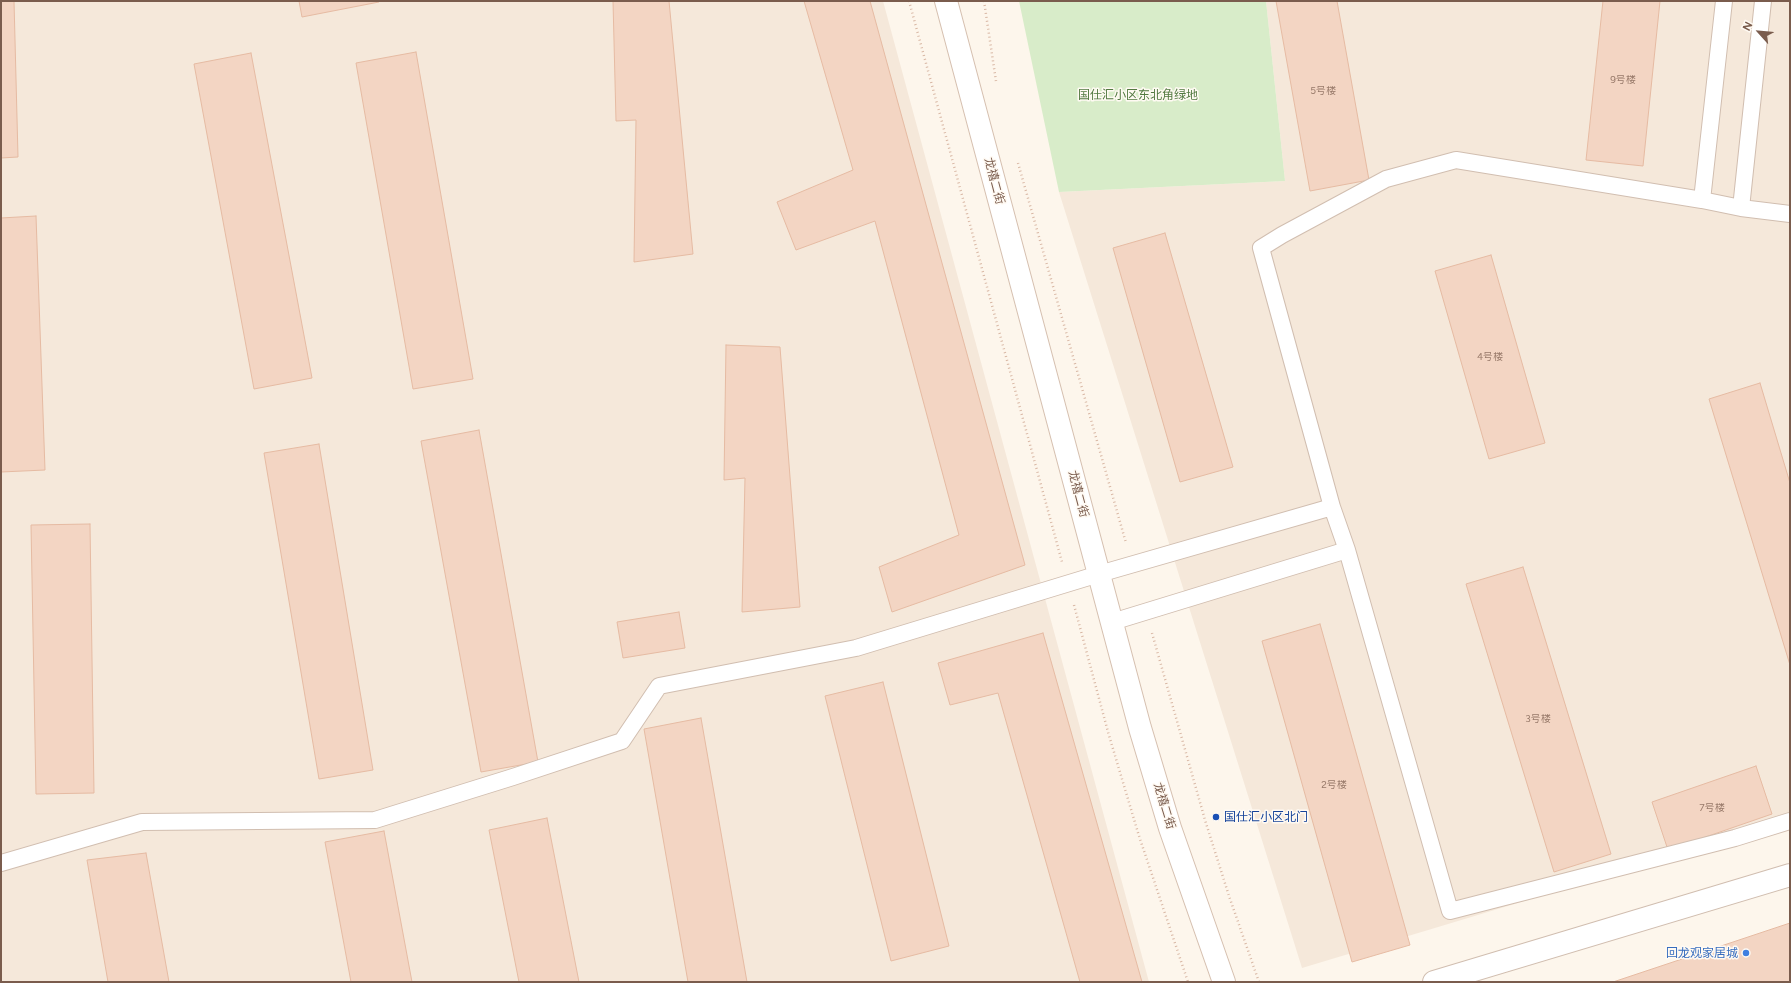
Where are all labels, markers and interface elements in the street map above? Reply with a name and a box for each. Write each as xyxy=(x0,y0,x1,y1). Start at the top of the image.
north arrow xyxy=(1739,12,1779,52)
text: N xyxy=(1740,20,1756,33)
house number: 9号楼 xyxy=(1610,74,1636,86)
house number: 5号楼 xyxy=(1310,85,1336,97)
park label: 国仕汇小区东北角绿地 xyxy=(1078,88,1198,102)
street label: 龙禧二街 xyxy=(981,156,1007,206)
house number: 4号楼 xyxy=(1477,351,1503,363)
street label: 龙禧二街 xyxy=(1065,469,1091,519)
house number: 3号楼 xyxy=(1525,713,1551,725)
house number: 2号楼 xyxy=(1321,779,1347,791)
street label: 龙禧二街 xyxy=(1150,781,1178,831)
house number: 7号楼 xyxy=(1699,802,1725,814)
place label: 国仕汇小区北门 xyxy=(1224,810,1308,824)
marker: 国仕汇小区北门 xyxy=(1211,812,1221,822)
place label: 回龙观家居城 xyxy=(1666,946,1738,960)
marker: 回龙观家居城 xyxy=(1741,948,1751,958)

